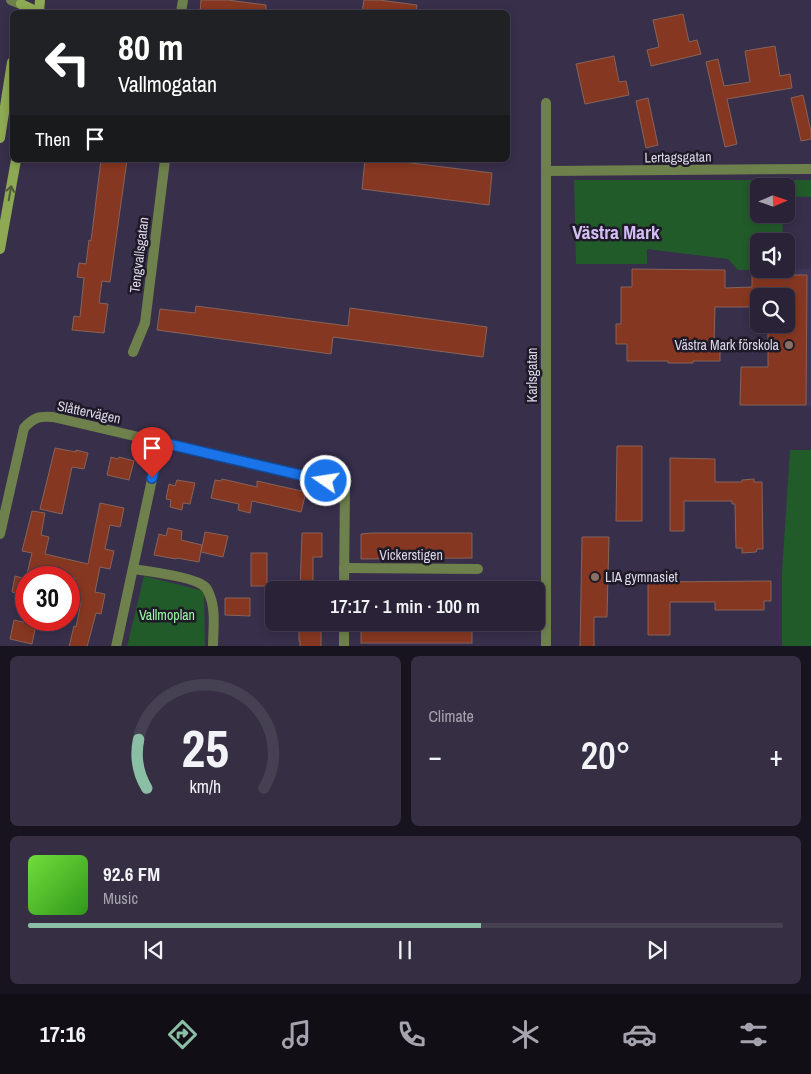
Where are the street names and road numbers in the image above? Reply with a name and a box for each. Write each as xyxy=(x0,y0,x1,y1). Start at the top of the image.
street label: Lertagsgatan xyxy=(644,147,712,167)
street label: Tengvallsgatan xyxy=(125,216,153,294)
street label: Karlsgatan xyxy=(523,348,541,402)
street label: Slåttervägen xyxy=(56,396,122,428)
street label: Vickerstigen xyxy=(379,546,443,564)

